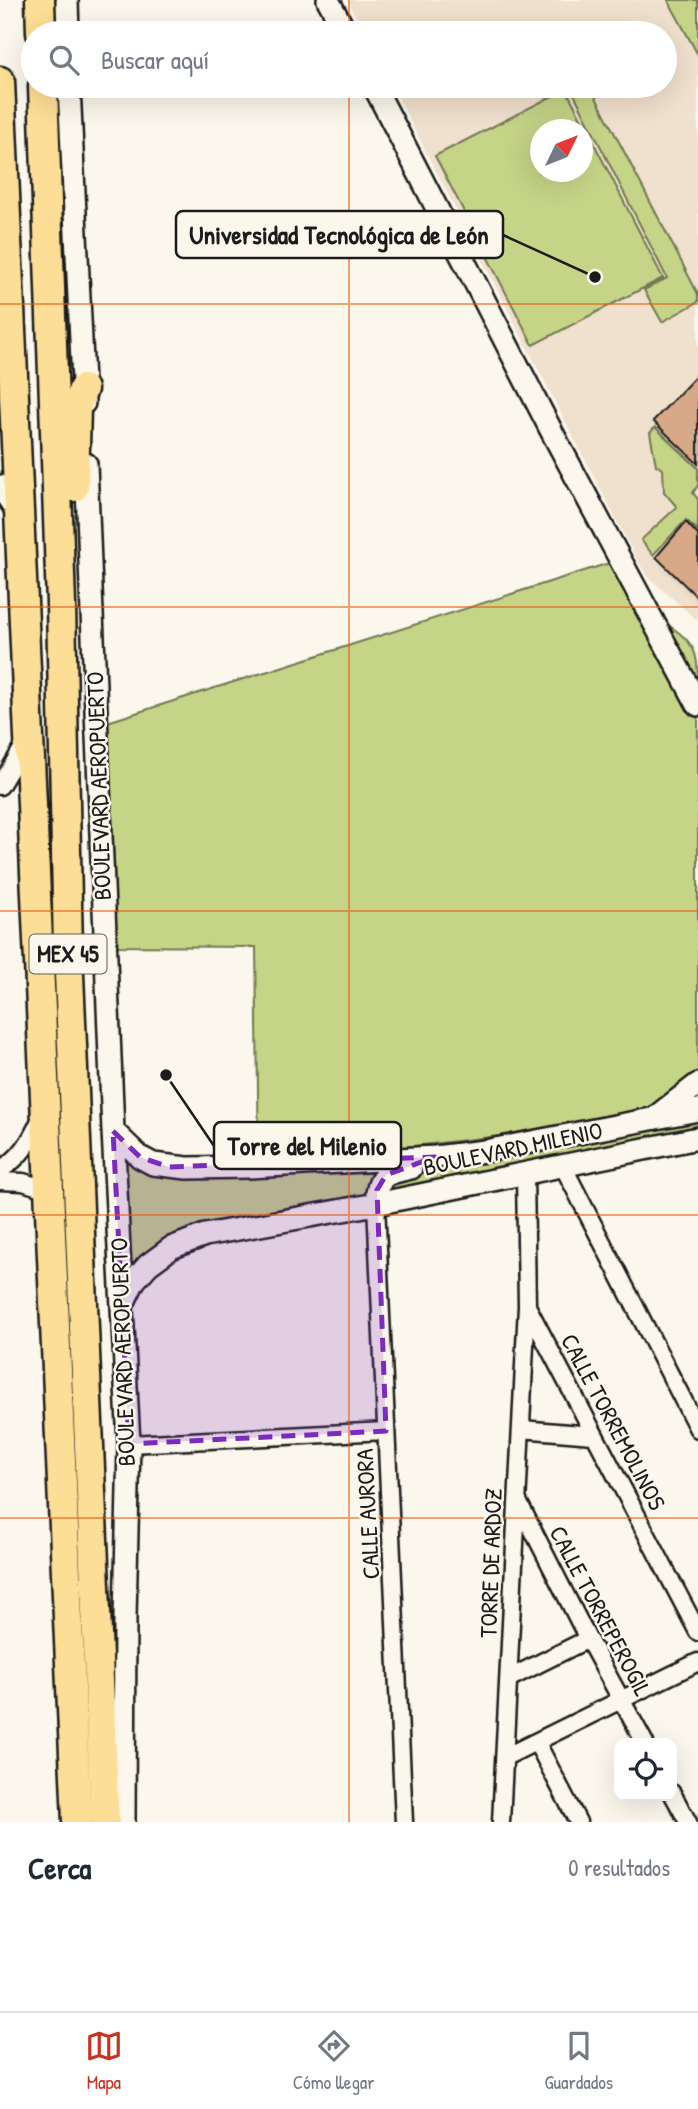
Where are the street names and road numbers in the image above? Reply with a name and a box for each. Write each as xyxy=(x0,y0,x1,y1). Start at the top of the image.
street label: BOULEVARD AEROPUERTO xyxy=(78,671,118,901)
road number: MEX 45 xyxy=(29,934,106,973)
street label: BOULEVARD MILENIO xyxy=(420,1113,605,1183)
street label: BOULEVARD AEROPUERTO xyxy=(102,1237,142,1467)
street label: CALLE TORREMOLINOS xyxy=(554,1328,674,1515)
street label: CALLE AURORA xyxy=(348,1448,386,1580)
street label: TORRE DE ARDOZ xyxy=(471,1488,509,1638)
street label: CALLE TORREPEROGIL xyxy=(543,1520,659,1701)

